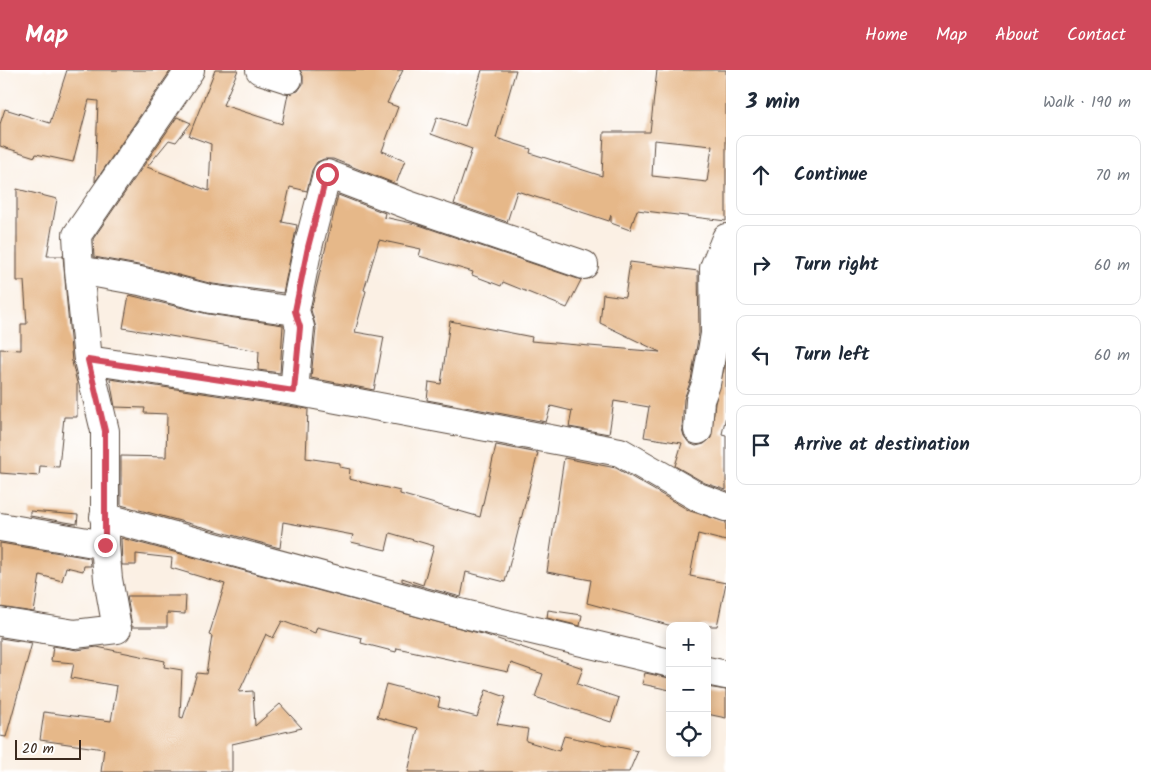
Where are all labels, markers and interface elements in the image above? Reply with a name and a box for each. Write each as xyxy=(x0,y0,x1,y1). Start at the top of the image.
text: Map xyxy=(25,16,68,55)
text: Home xyxy=(865,21,908,50)
text: Map xyxy=(936,21,967,50)
text: About xyxy=(995,21,1039,50)
text: Contact xyxy=(1067,21,1126,50)
text: 3 min xyxy=(746,86,800,119)
text: Walk · 190 m xyxy=(1043,90,1131,115)
text: Continue xyxy=(794,160,867,190)
icon: ahead xyxy=(747,161,775,189)
route start xyxy=(316,163,339,186)
text: 70 m xyxy=(1095,163,1130,188)
text: Turn right xyxy=(794,250,879,280)
icon: right xyxy=(747,251,775,279)
text: 60 m xyxy=(1094,253,1130,278)
text: Turn left xyxy=(794,340,869,370)
icon: left xyxy=(747,341,775,369)
text: 60 m xyxy=(1094,343,1130,368)
text: Arrive at destination xyxy=(794,430,970,460)
icon: arrive xyxy=(747,431,775,459)
route end xyxy=(94,534,117,557)
map controls xyxy=(666,622,711,757)
button: + xyxy=(666,622,711,667)
button: − xyxy=(666,667,711,712)
button: locate xyxy=(666,712,711,757)
scale bar xyxy=(15,737,81,760)
text: 20 m xyxy=(22,738,54,760)

